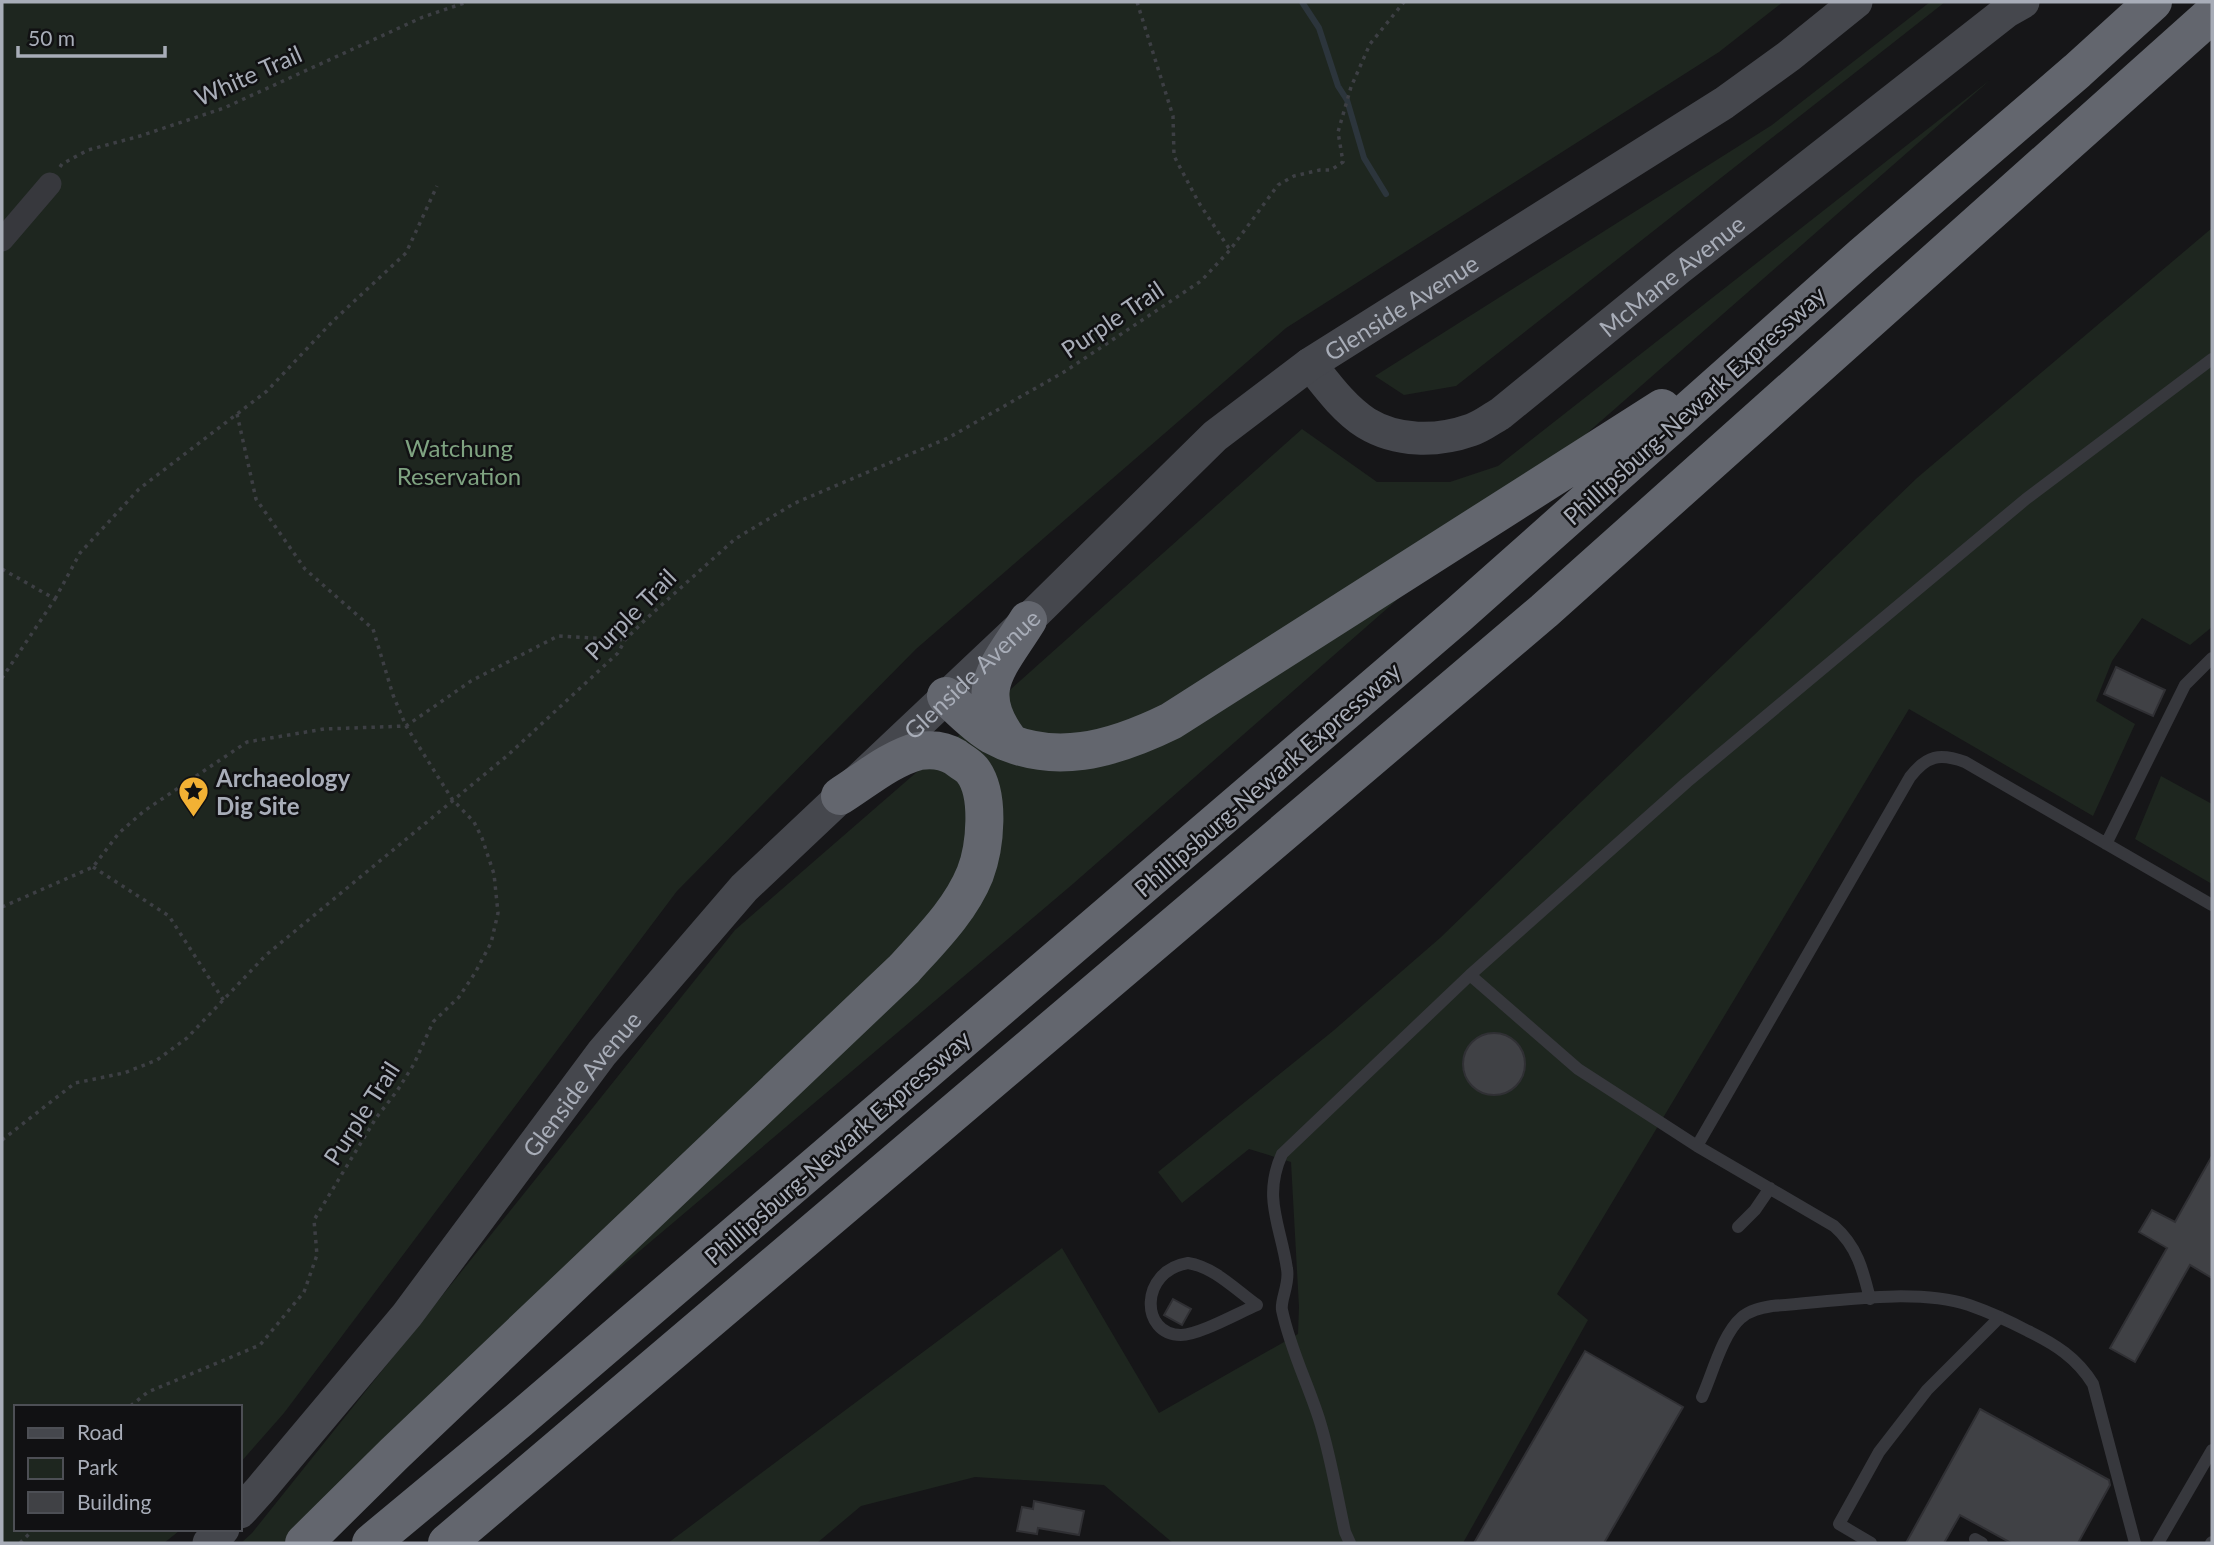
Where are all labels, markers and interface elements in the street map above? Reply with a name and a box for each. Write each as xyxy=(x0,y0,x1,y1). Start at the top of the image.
scale bar xyxy=(18,14,164,58)
text: 50 m xyxy=(28,25,75,50)
street label: White Trail xyxy=(190,39,306,111)
street label: McMane Avenue xyxy=(1593,208,1750,342)
street label: Glenside Avenue xyxy=(1319,247,1483,366)
street label: Purple Trail xyxy=(1055,274,1169,364)
street label: Phillipsburg-Newark Expressway xyxy=(1557,279,1832,531)
park label: Watchung Reservation xyxy=(397,433,521,490)
street label: Purple Trail xyxy=(578,562,682,666)
street label: Glenside Avenue xyxy=(897,603,1045,745)
street label: Phillipsburg-Newark Expressway xyxy=(1128,655,1406,902)
place label: Archaeology Dig Site xyxy=(215,763,350,820)
place icon: Archaeology Dig Site xyxy=(176,774,210,818)
street label: Glenside Avenue xyxy=(516,1005,646,1162)
street label: Phillipsburg-Newark Expressway xyxy=(698,1023,976,1270)
street label: Purple Trail xyxy=(317,1056,405,1170)
legend xyxy=(14,1405,242,1531)
text: Road xyxy=(77,1419,124,1444)
text: Park xyxy=(77,1454,118,1479)
text: Building xyxy=(77,1489,152,1514)

